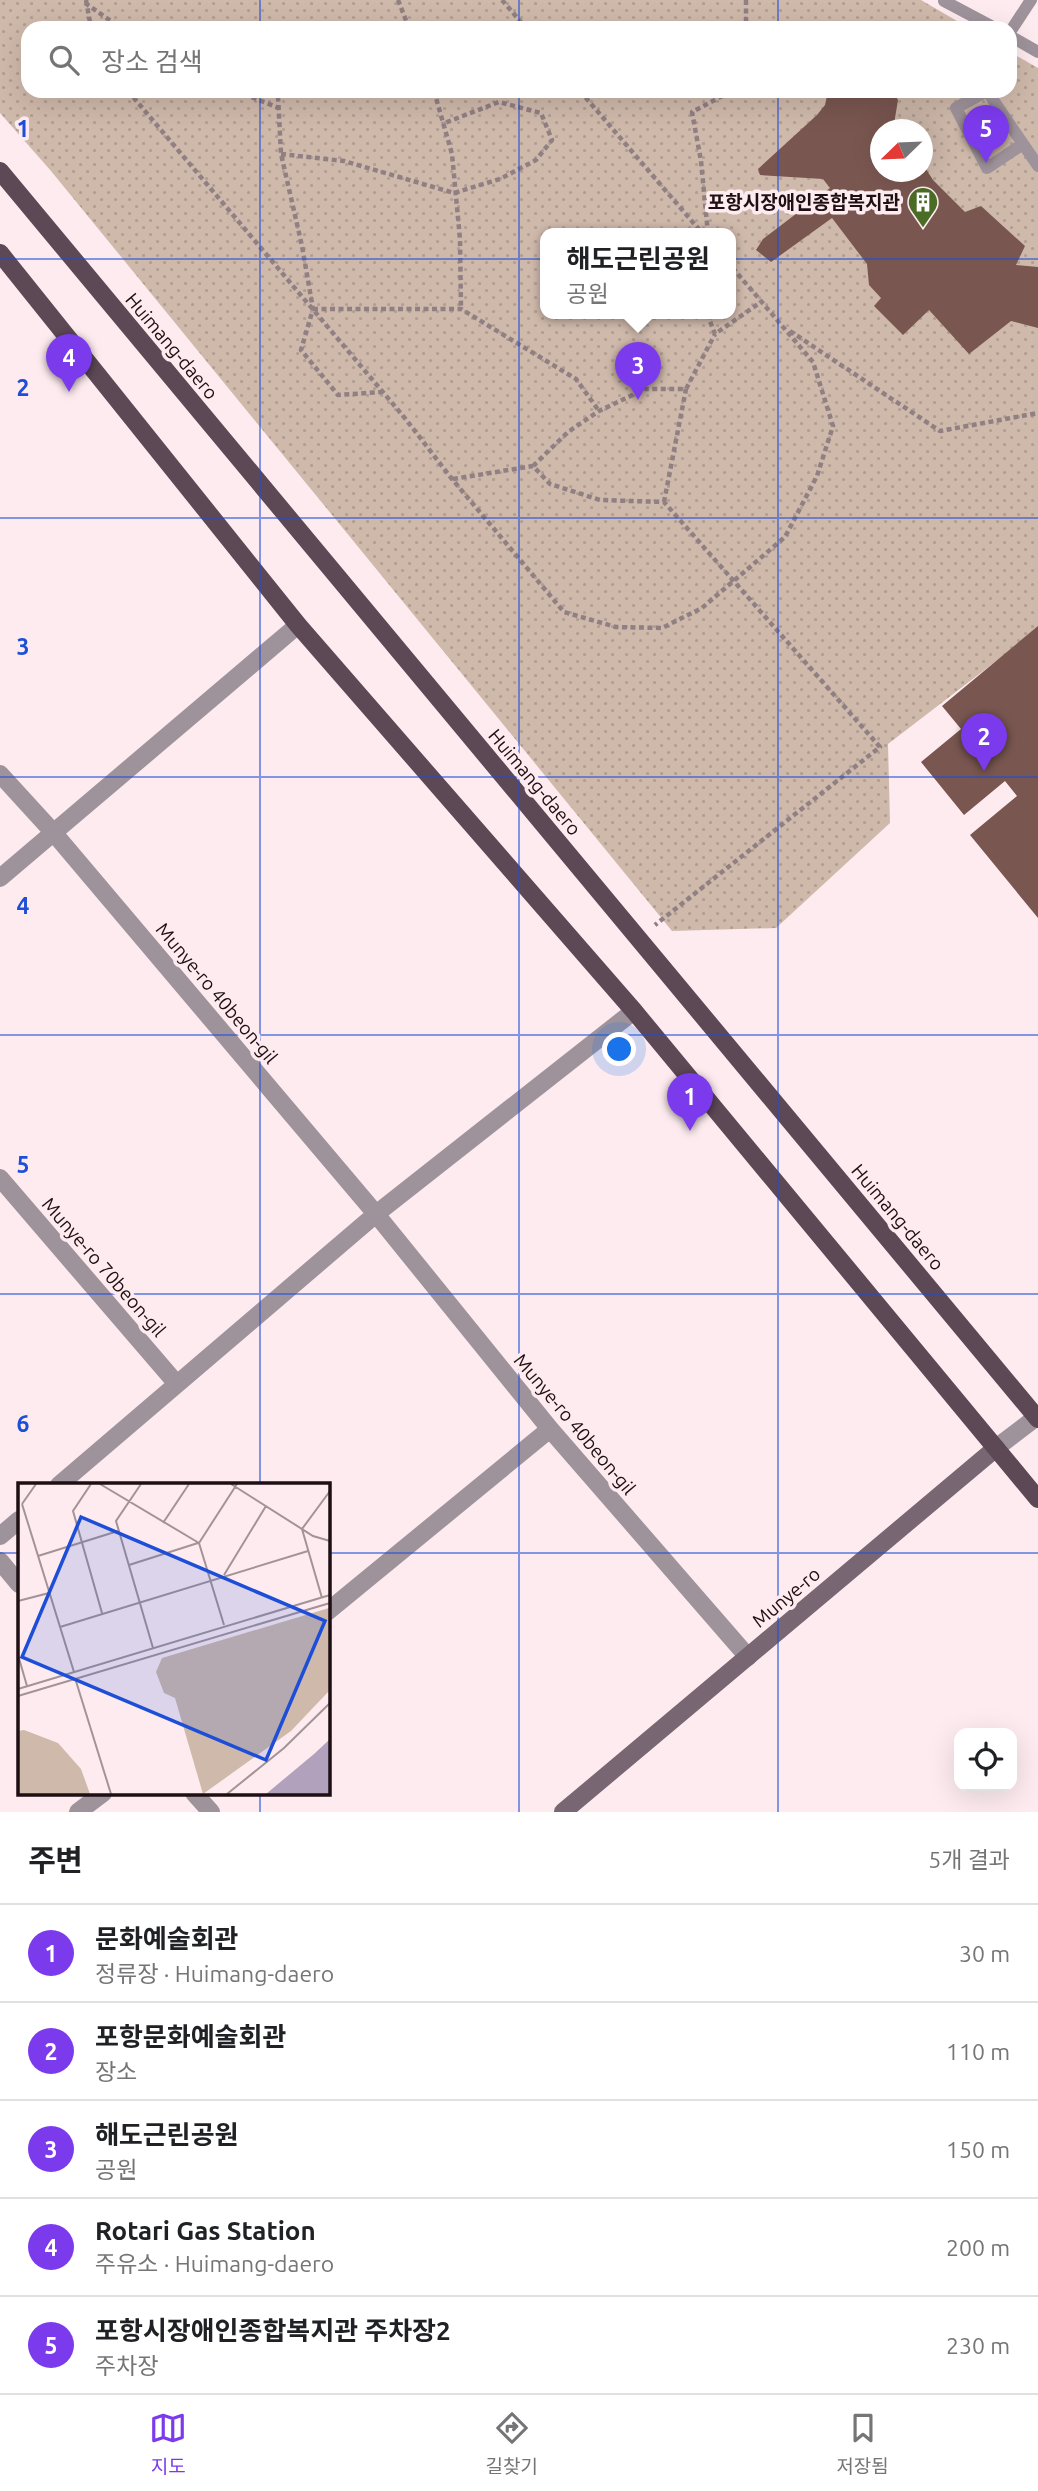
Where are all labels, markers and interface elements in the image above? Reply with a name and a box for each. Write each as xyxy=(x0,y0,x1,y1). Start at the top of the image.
search box xyxy=(21,21,1017,98)
icon: search xyxy=(45,41,83,79)
text: 장소 검색 xyxy=(101,47,203,76)
pin: 5 xyxy=(963,105,1009,163)
text: 1 xyxy=(17,116,29,141)
north arrow xyxy=(870,119,933,182)
building icon: 포항시장애인종합복지관 xyxy=(906,185,940,229)
place label: 포항시장애인종합복지관 xyxy=(708,191,901,213)
popup xyxy=(540,228,736,319)
text: 해도근린공원 xyxy=(566,244,710,273)
text: 공원 xyxy=(566,281,609,306)
street label: Huimang-daero xyxy=(121,288,223,404)
pin: 4 xyxy=(46,334,92,392)
pin: 3 xyxy=(615,342,661,400)
text: 2 xyxy=(17,375,29,400)
text: 3 xyxy=(17,634,29,659)
pin: 2 xyxy=(961,713,1007,771)
street label: Huimang-daero xyxy=(484,724,586,840)
text: 4 xyxy=(17,893,30,918)
street label: Munye-ro 40beon-gil xyxy=(152,918,282,1068)
your location xyxy=(602,1032,636,1066)
pin: 1 xyxy=(667,1073,713,1131)
text: 5 xyxy=(17,1152,29,1177)
street label: Huimang-daero xyxy=(847,1159,949,1275)
street label: Munye-ro 70beon-gil xyxy=(38,1193,170,1341)
street label: Munye-ro 40beon-gil xyxy=(510,1349,640,1499)
text: 6 xyxy=(17,1411,30,1436)
inset map xyxy=(18,1483,329,1794)
street label: Munye-ro xyxy=(748,1562,824,1632)
map controls xyxy=(954,1728,1017,1791)
button: locate xyxy=(954,1728,1017,1791)
text: 주변 xyxy=(28,1843,83,1877)
text: 5개 결과 xyxy=(928,1847,1010,1872)
text: 문화예술회관 xyxy=(95,1924,239,1953)
text: 1 xyxy=(45,1941,57,1966)
text: 30 m xyxy=(959,1941,1010,1966)
text: 정류장 · Huimang-daero xyxy=(95,1961,334,1986)
text: 포항문화예술회관 xyxy=(95,2022,286,2051)
text: 2 xyxy=(45,2039,57,2064)
text: 110 m xyxy=(946,2039,1010,2064)
text: 장소 xyxy=(95,2059,137,2084)
text: 해도근린공원 xyxy=(95,2120,239,2149)
text: 3 xyxy=(45,2137,57,2162)
text: 150 m xyxy=(946,2137,1010,2162)
text: 공원 xyxy=(95,2157,137,2182)
text: Rotari Gas Station xyxy=(95,2216,316,2245)
text: 4 xyxy=(45,2235,57,2260)
text: 200 m xyxy=(946,2235,1010,2260)
text: 주유소 · Huimang-daero xyxy=(95,2251,334,2276)
text: 포항시장애인종합복지관 주차장2 xyxy=(95,2316,451,2345)
text: 5 xyxy=(45,2333,57,2358)
text: 230 m xyxy=(946,2333,1010,2358)
text: 주차장 xyxy=(95,2353,158,2378)
tab: 지도 xyxy=(149,2409,187,2478)
tab: 길찾기 xyxy=(486,2409,538,2478)
tab: 저장됨 xyxy=(836,2409,889,2478)

